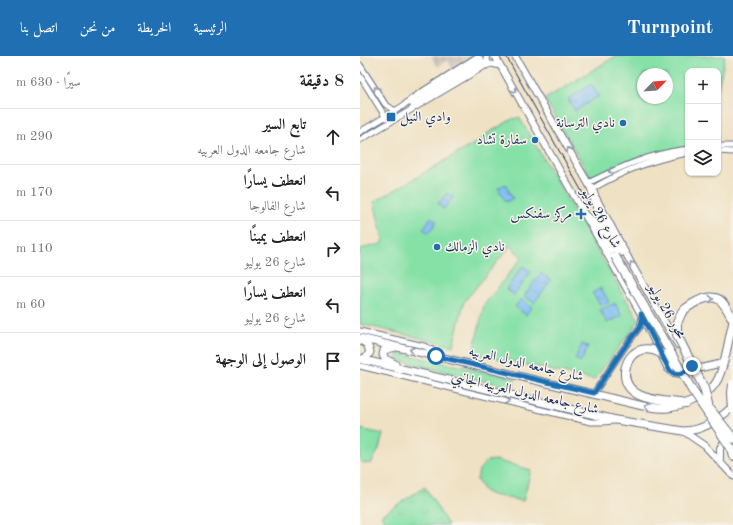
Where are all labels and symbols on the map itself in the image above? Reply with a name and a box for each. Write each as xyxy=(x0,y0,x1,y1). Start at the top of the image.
north arrow xyxy=(637,68,673,104)
one-way arrow xyxy=(510,86,517,93)
one-way arrow xyxy=(373,87,380,94)
place label: وادي النيل xyxy=(400,110,451,128)
marker: وادي النيل xyxy=(385,111,397,123)
place label: نادي الترسانة xyxy=(556,116,615,134)
marker: نادي الترسانة xyxy=(618,118,628,128)
place label: سفارة تشاد xyxy=(476,133,527,148)
marker: سفارة تشاد xyxy=(530,135,540,145)
one-way arrow xyxy=(567,147,574,154)
one-way arrow xyxy=(607,166,615,174)
street label: شارع 26 يوليو xyxy=(574,184,623,252)
place label: مركز سفنكس xyxy=(510,206,572,223)
marker: مركز سفنكس xyxy=(575,208,587,220)
place label: نادي الزمالك xyxy=(445,239,505,258)
marker: نادي الزمالك xyxy=(432,242,442,252)
one-way arrow xyxy=(629,260,637,268)
street label: محور 26 يوليو xyxy=(644,279,689,342)
one-way arrow xyxy=(708,294,715,303)
street label: شارع جامعه الدول العربيه xyxy=(466,344,585,388)
one-way arrow xyxy=(409,347,415,355)
route start xyxy=(427,347,445,365)
route end xyxy=(683,357,701,375)
street label: شارع جامعه الدول العربيه الجانبي xyxy=(449,369,600,422)
one-way arrow xyxy=(504,397,510,405)
one-way arrow xyxy=(644,402,651,411)

